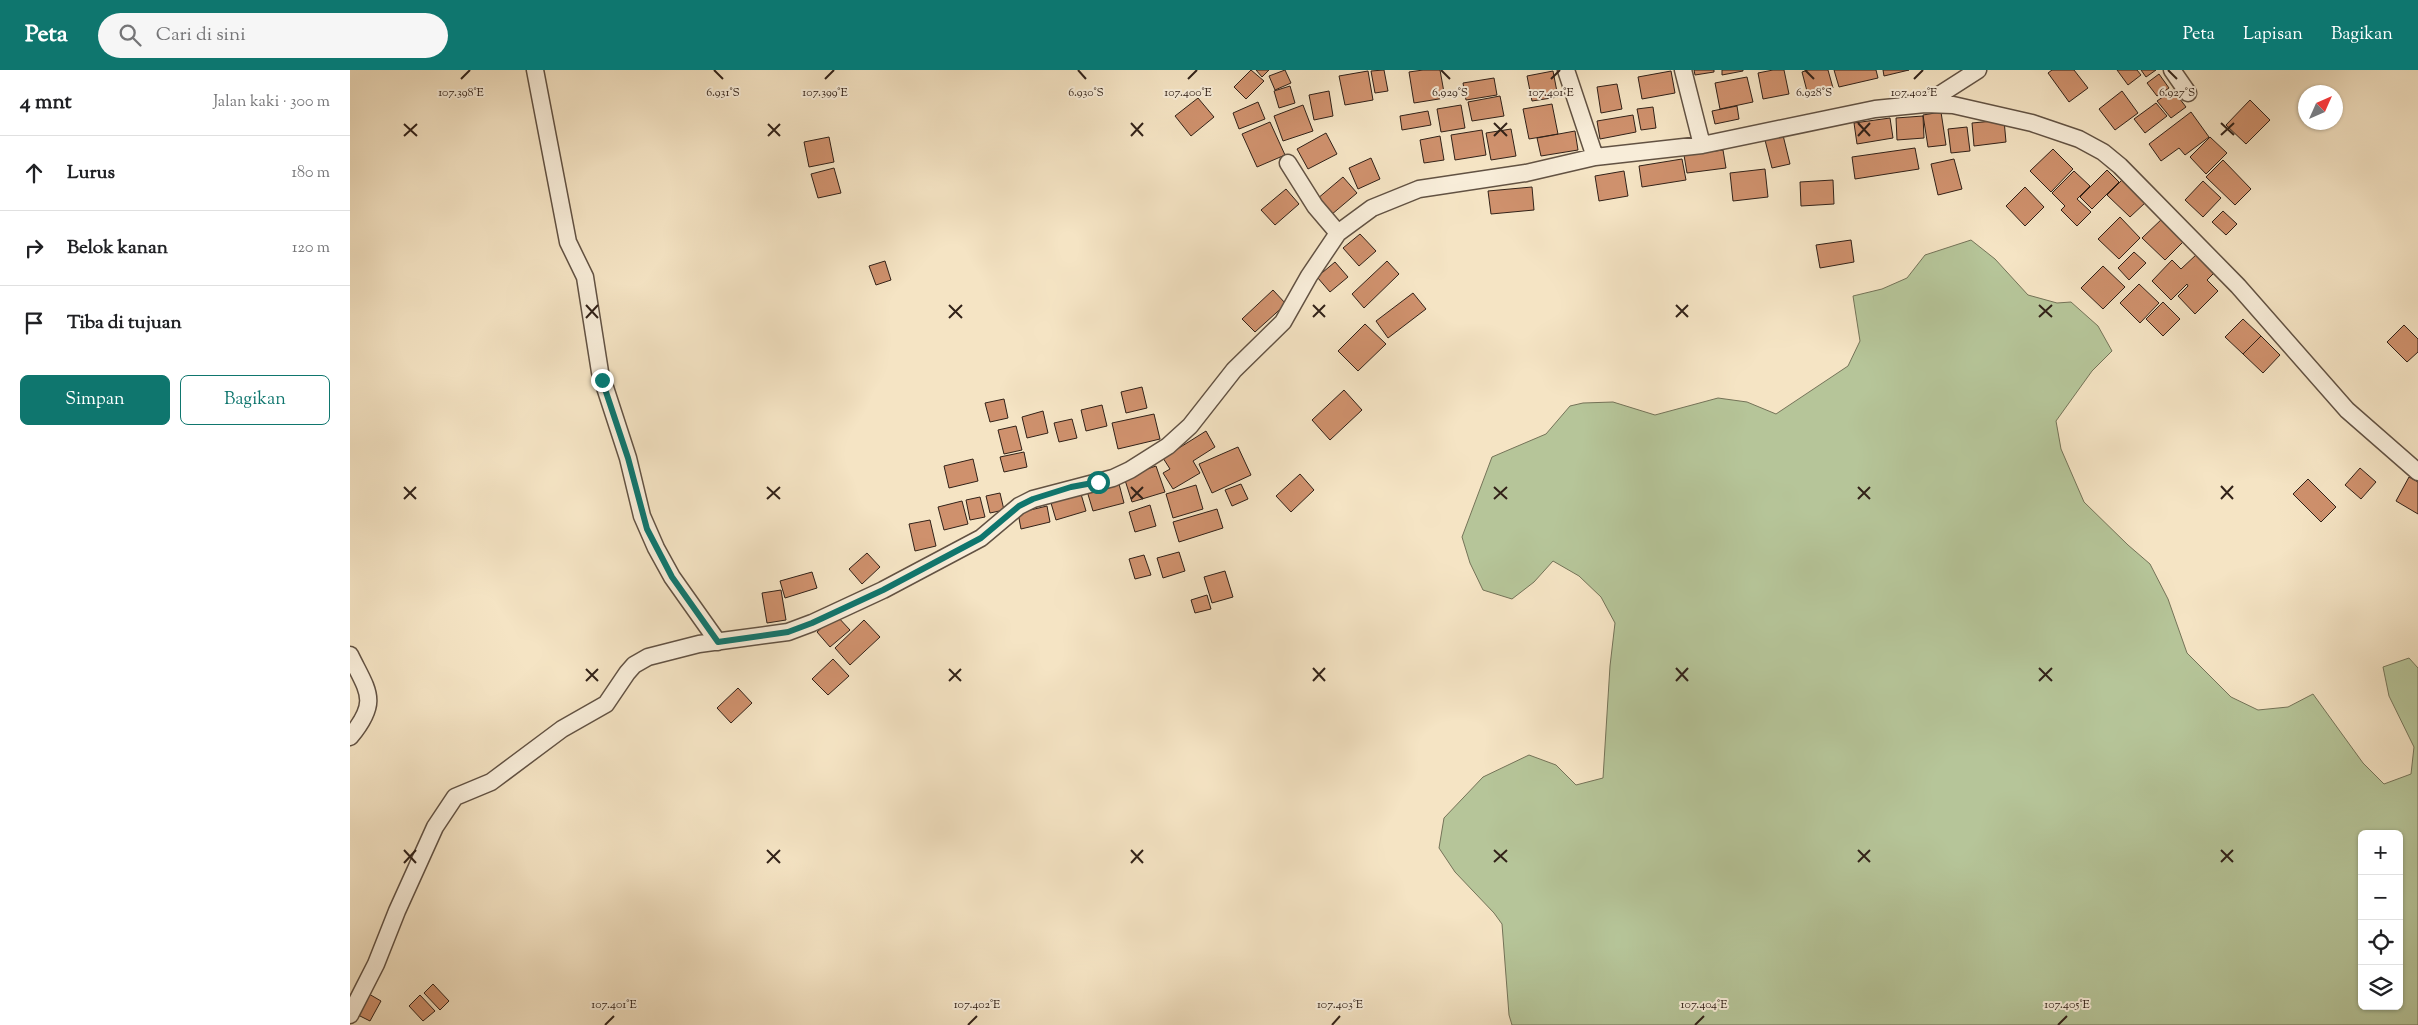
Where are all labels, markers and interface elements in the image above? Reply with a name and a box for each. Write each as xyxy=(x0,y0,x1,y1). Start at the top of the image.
search box xyxy=(98,13,448,58)
text: Peta xyxy=(25,18,68,52)
icon: search xyxy=(116,21,144,49)
text: Cari di sini xyxy=(156,22,246,49)
text: Peta xyxy=(2183,22,2215,48)
text: Lapisan xyxy=(2243,22,2303,48)
text: Bagikan xyxy=(2331,22,2393,48)
text: 107.398°E xyxy=(438,84,485,102)
text: 6.931°S xyxy=(706,84,740,102)
text: 107.399°E xyxy=(802,84,848,102)
text: 6.930°S xyxy=(1068,84,1104,102)
text: 107.400°E xyxy=(1164,84,1213,102)
text: 6.929°S xyxy=(1432,84,1468,102)
text: 107.401°E xyxy=(1528,84,1574,102)
text: 6.928°S xyxy=(1796,84,1832,102)
text: 107.402°E xyxy=(1891,84,1938,102)
text: 6.927°S xyxy=(2159,84,2195,102)
north arrow xyxy=(2298,85,2343,130)
text: 4 mnt xyxy=(20,88,72,118)
text: Jalan kaki · 300 m xyxy=(213,91,330,114)
icon: ahead xyxy=(20,159,48,187)
text: Lurus xyxy=(67,160,115,187)
text: 180 m xyxy=(291,162,330,185)
icon: right xyxy=(20,234,48,262)
text: Belok kanan xyxy=(67,235,168,262)
text: 120 m xyxy=(292,237,330,260)
icon: arrive xyxy=(20,309,48,337)
text: Tiba di tujuan xyxy=(67,310,182,337)
route end xyxy=(591,369,614,392)
button: Simpan xyxy=(20,375,170,425)
button: Bagikan xyxy=(180,375,330,425)
route start xyxy=(1087,471,1110,494)
map controls xyxy=(2358,830,2403,1010)
button: + xyxy=(2358,830,2403,875)
button: − xyxy=(2358,875,2403,920)
button: locate xyxy=(2358,920,2403,965)
button: layers xyxy=(2358,965,2403,1010)
text: 107.401°E xyxy=(591,996,637,1014)
text: 107.402°E xyxy=(954,996,1001,1014)
text: 107.403°E xyxy=(1317,996,1364,1014)
text: 107.404°E xyxy=(1681,996,1728,1014)
text: 107.405°E xyxy=(2044,996,2091,1014)

